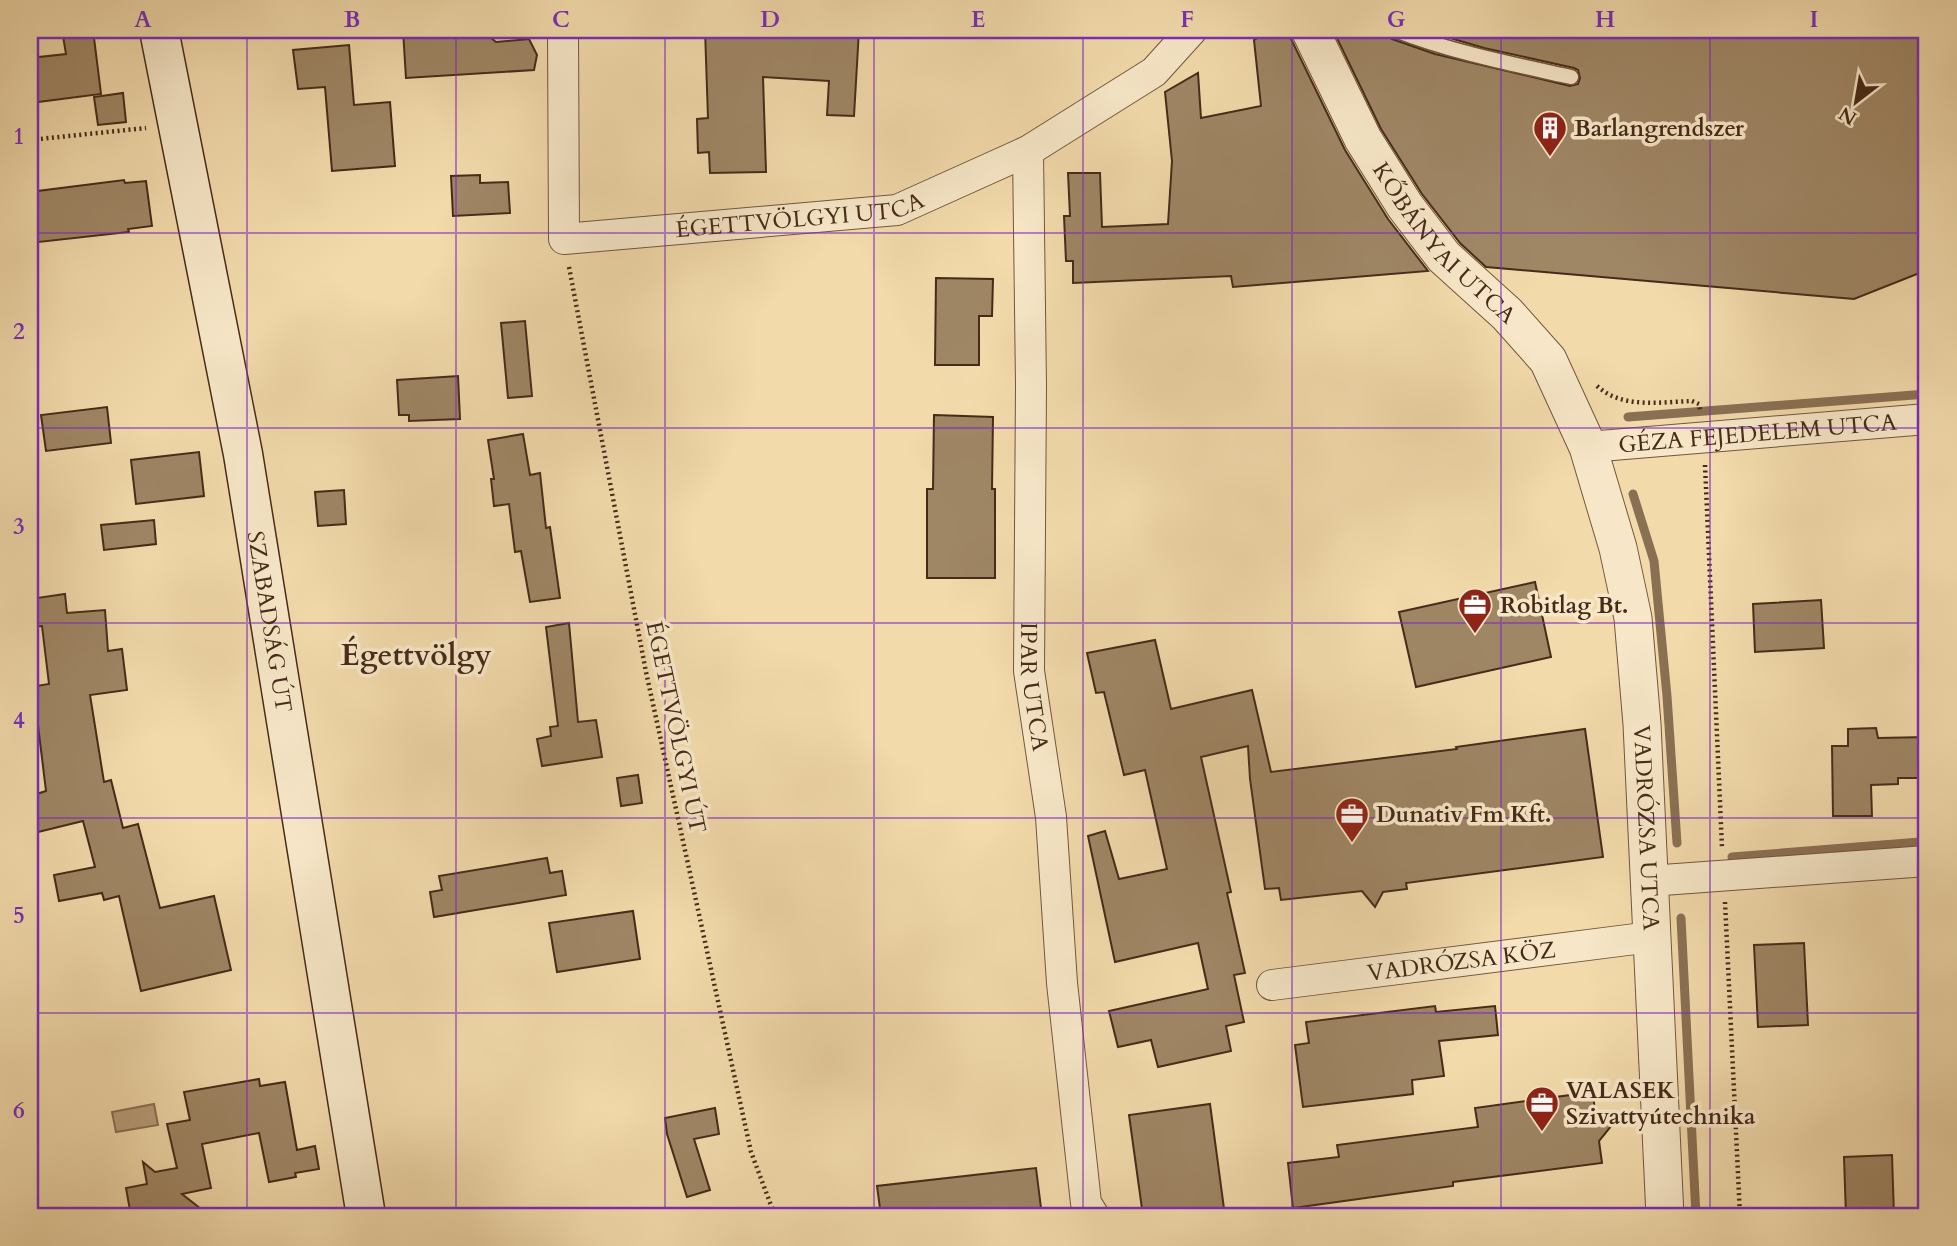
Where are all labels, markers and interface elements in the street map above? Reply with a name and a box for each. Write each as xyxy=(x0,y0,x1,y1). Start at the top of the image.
text: A xyxy=(134,4,152,35)
text: B xyxy=(344,4,360,35)
text: C xyxy=(552,4,570,35)
text: D xyxy=(760,4,780,35)
text: E xyxy=(971,4,985,35)
text: F xyxy=(1180,4,1194,35)
text: G xyxy=(1387,4,1406,35)
text: H xyxy=(1595,4,1615,35)
text: I xyxy=(1810,4,1818,35)
north arrow xyxy=(1820,66,1890,136)
text: N xyxy=(1834,100,1862,131)
building icon: Barlangrendszer xyxy=(1531,109,1569,158)
place label: Barlangrendszer xyxy=(1574,113,1745,144)
text: 1 xyxy=(13,121,25,152)
street label: KŐBÁNYAI UTCA xyxy=(1366,156,1523,331)
street label: ÉGETTVÖLGYI UTCA xyxy=(674,184,929,245)
text: 2 xyxy=(13,316,25,347)
street label: GÉZA FEJEDELEM UTCA xyxy=(1617,406,1898,460)
text: 3 xyxy=(13,511,25,542)
street label: SZABADSÁG ÚT xyxy=(240,529,300,715)
office icon: Robitlag Bt. xyxy=(1456,586,1494,635)
place label: Robitlag Bt. xyxy=(1500,590,1629,621)
street label: ÉGETTVÖLGYI ÚT xyxy=(638,618,715,836)
street label: IPAR UTCA xyxy=(1013,622,1056,754)
district label: Égettvölgy xyxy=(341,635,491,676)
text: 4 xyxy=(13,705,25,736)
street label: VADRÓZSA UTCA xyxy=(1627,724,1667,932)
office icon: Dunativ Fm Kft. xyxy=(1333,795,1371,844)
place label: Dunativ Fm Kft. xyxy=(1376,799,1551,830)
text: 5 xyxy=(13,900,25,931)
street label: VADRÓZSA KÖZ xyxy=(1365,934,1558,988)
place label: VALASEK Szivattyútechnika xyxy=(1566,1075,1756,1132)
office icon: VALASEK Szivattyútechnika xyxy=(1523,1084,1561,1133)
text: 6 xyxy=(13,1095,25,1126)

